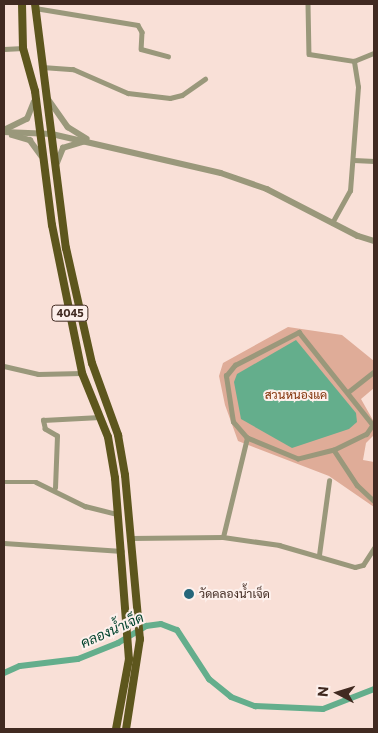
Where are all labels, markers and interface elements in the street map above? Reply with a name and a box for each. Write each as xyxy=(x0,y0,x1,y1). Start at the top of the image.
road number: 4045 xyxy=(51,304,89,322)
park label: สวนหนองแค xyxy=(265,388,327,402)
place label: วัดคลองน้ำเจ็ด xyxy=(199,587,270,601)
marker: วัดคลองน้ำเจ็ด xyxy=(183,588,195,600)
water label: คลองน้ำเจ็ด xyxy=(78,609,146,651)
north arrow xyxy=(313,668,363,718)
text: N xyxy=(314,686,331,698)

